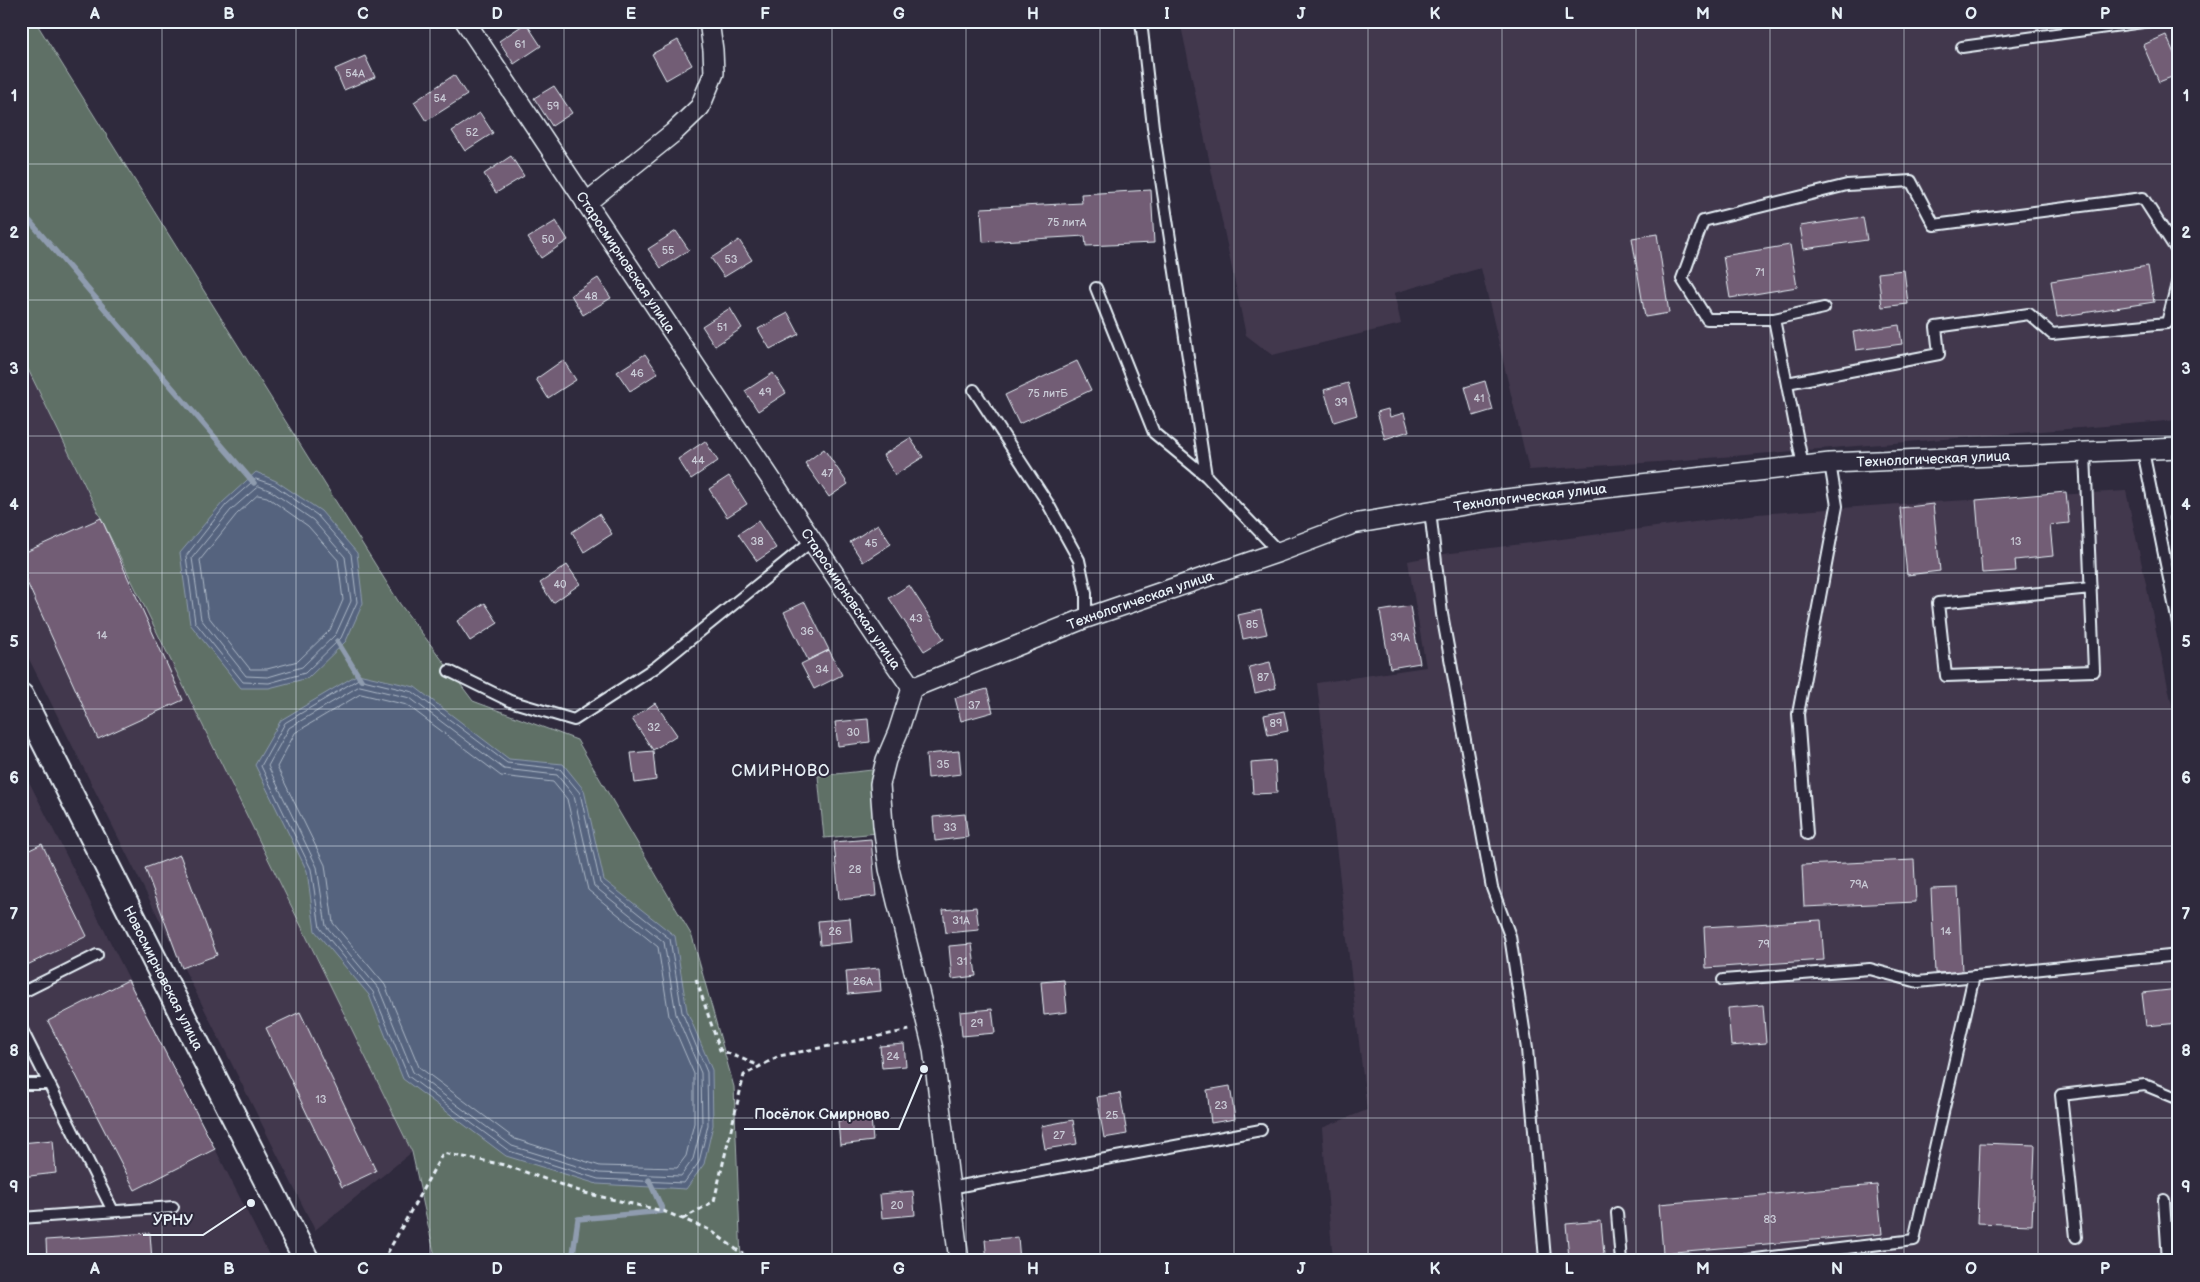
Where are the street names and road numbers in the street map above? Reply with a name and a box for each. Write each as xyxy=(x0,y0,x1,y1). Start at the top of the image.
street label: Старосмирновская улица xyxy=(573,188,680,337)
street label: Технологическая улица xyxy=(1856,447,2011,470)
street label: Технологическая улица xyxy=(1453,479,1608,515)
street label: Старосмирновская улица xyxy=(798,525,905,673)
street label: Технологическая улица xyxy=(1065,566,1217,633)
street label: Новосмирновская улица xyxy=(120,903,208,1054)

